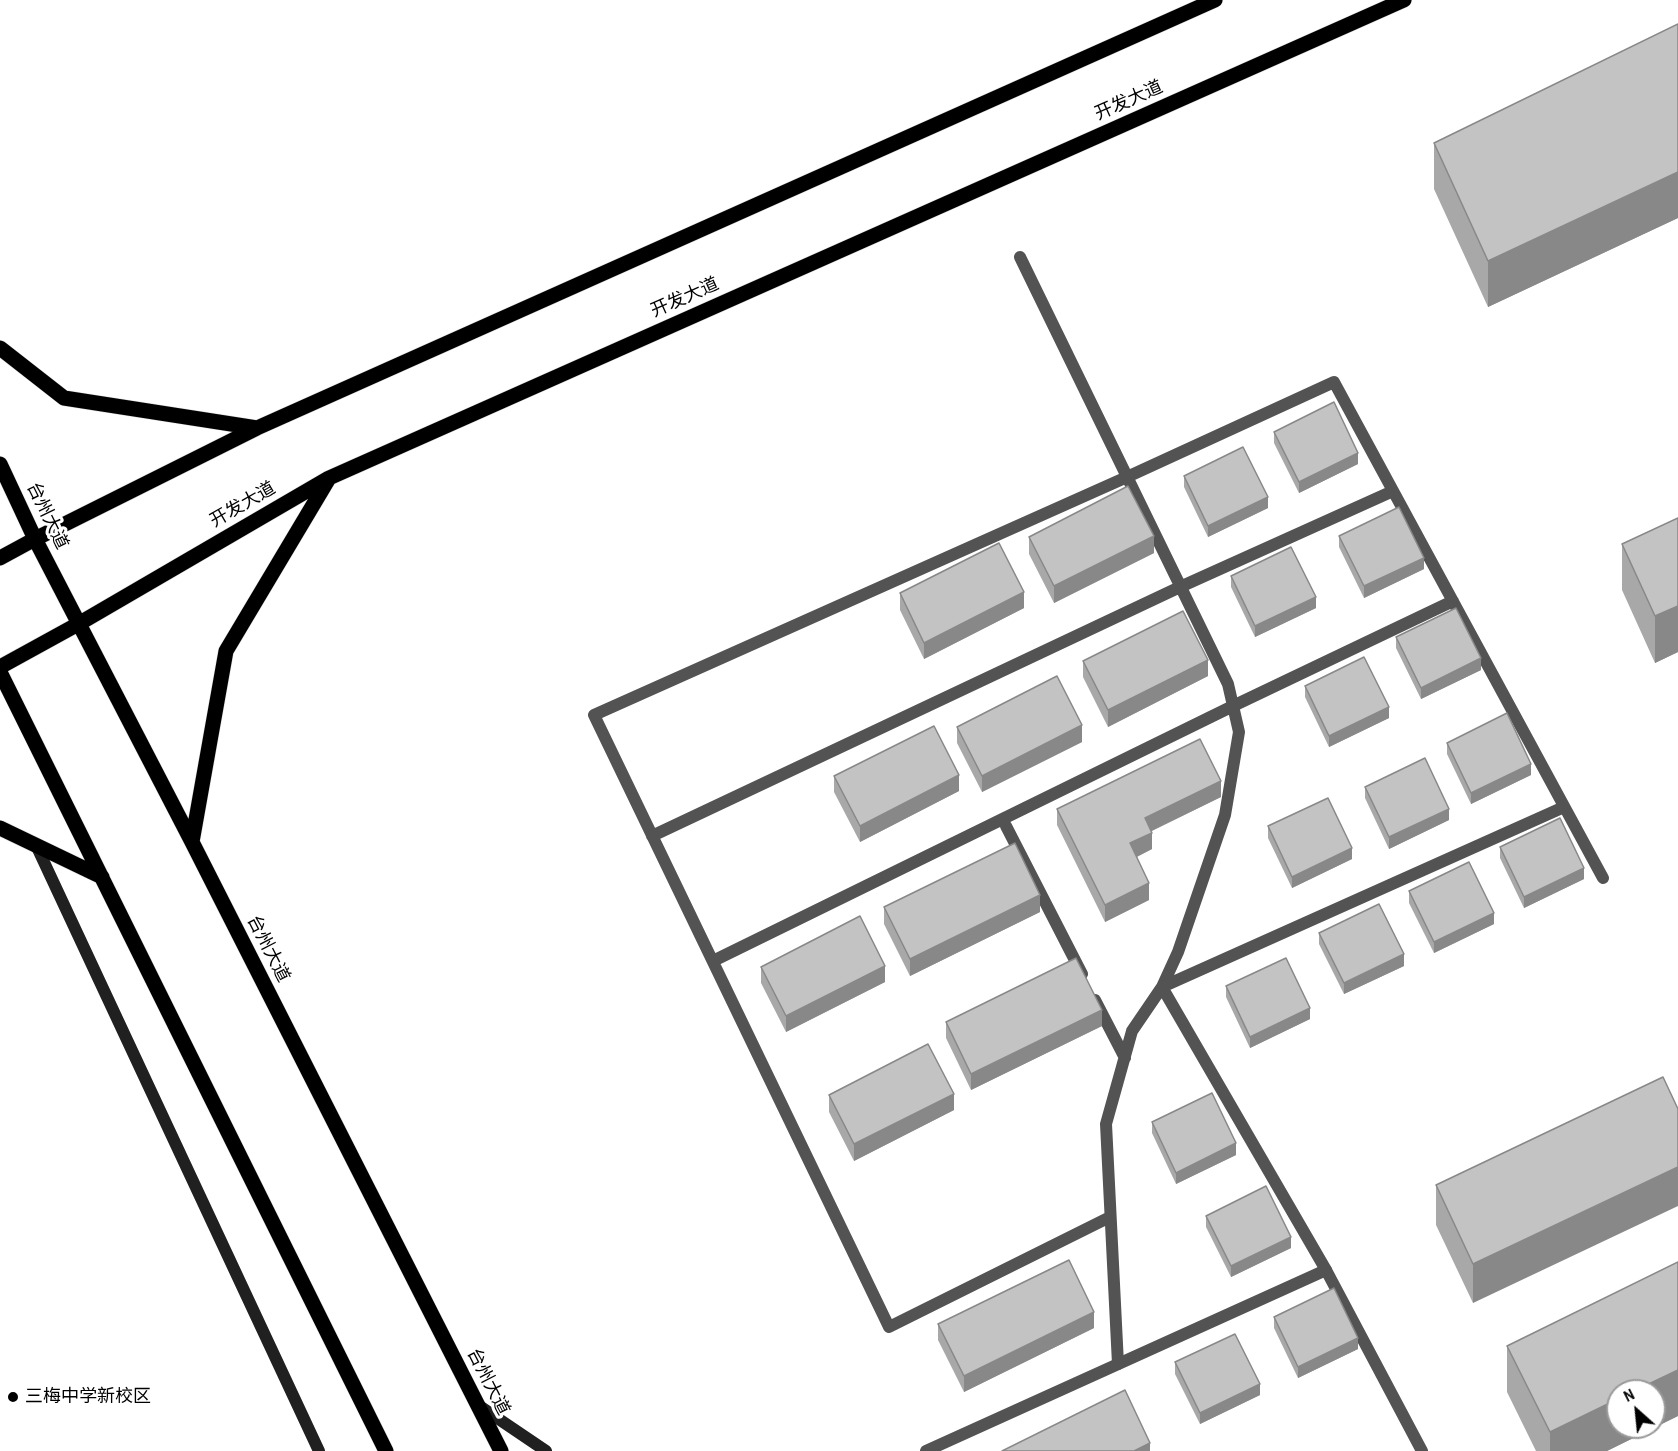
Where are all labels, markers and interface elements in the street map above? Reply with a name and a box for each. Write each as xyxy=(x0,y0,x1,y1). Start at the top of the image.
street label: 开发大道 xyxy=(1092,76,1166,126)
street label: 开发大道 xyxy=(648,273,722,323)
street label: 开发大道 xyxy=(206,478,280,532)
street label: 台州大道 xyxy=(22,479,72,553)
street label: 台州大道 xyxy=(242,912,294,986)
street label: 台州大道 xyxy=(462,1345,514,1419)
north arrow xyxy=(1606,1379,1666,1439)
text: N xyxy=(1620,1383,1638,1407)
place label: 三梅中学新校区 xyxy=(25,1386,151,1408)
marker: 三梅中学新校区 xyxy=(6,1390,20,1404)

